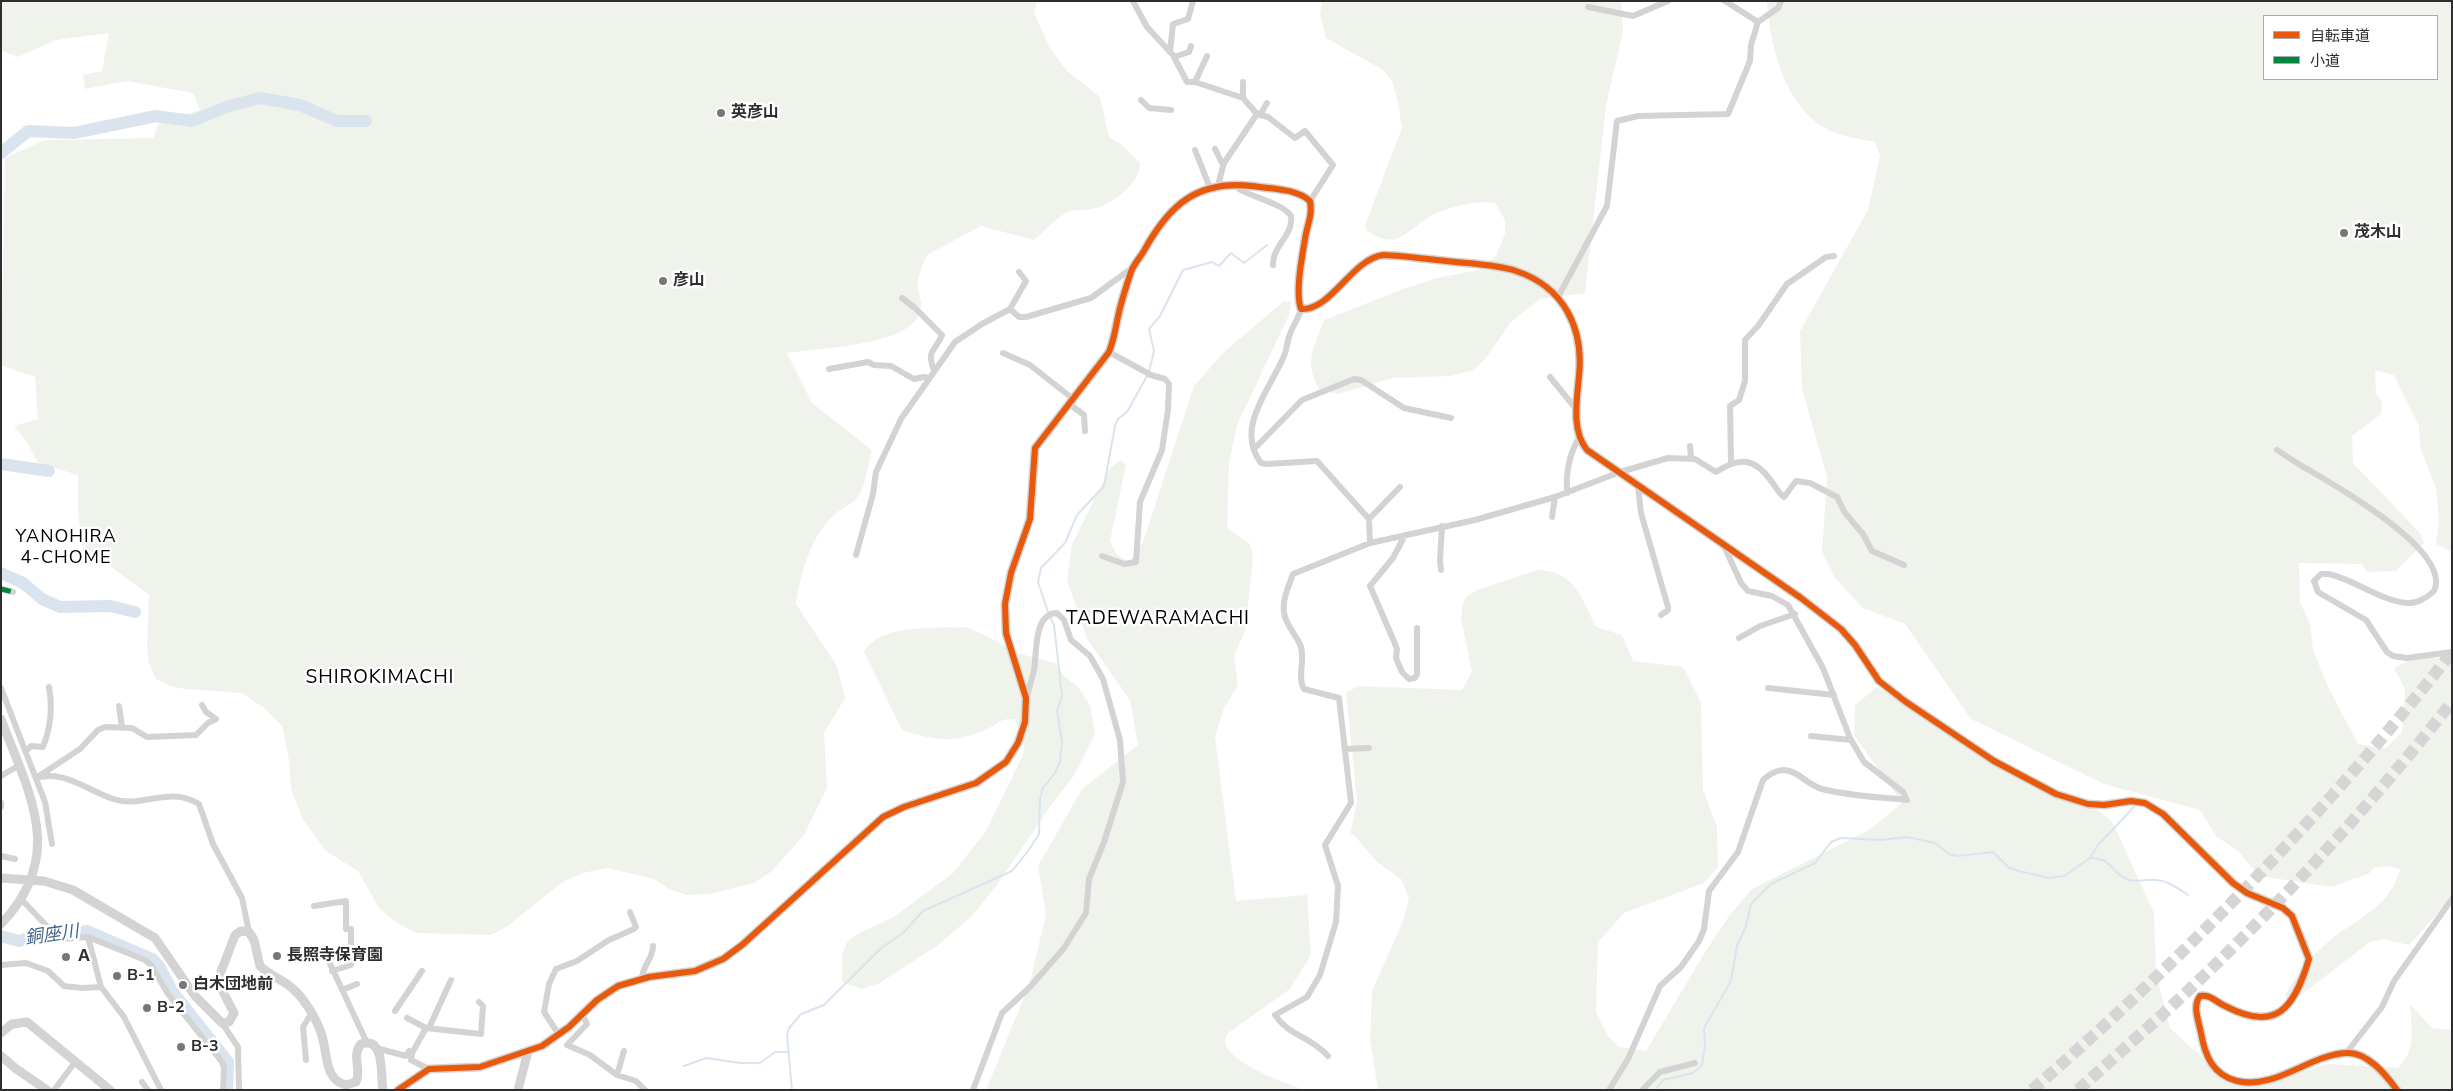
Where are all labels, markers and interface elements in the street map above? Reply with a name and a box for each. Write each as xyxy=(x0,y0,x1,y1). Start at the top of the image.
legend xyxy=(2263,15,2438,80)
text: 自転車道 xyxy=(2310,26,2370,46)
text: 小道 xyxy=(2310,51,2340,71)
place label: 英彦山 xyxy=(731,103,779,123)
marker: 英彦山 xyxy=(715,107,727,119)
place label: 茂木山 xyxy=(2354,223,2402,243)
marker: 茂木山 xyxy=(2338,227,2350,239)
place label: 彦山 xyxy=(673,271,705,291)
marker: 彦山 xyxy=(657,275,669,287)
district label: YANOHIRA 4-CHOME xyxy=(14,527,118,570)
district label: TADEWARAMACHI xyxy=(1064,608,1252,630)
district label: SHIROKIMACHI xyxy=(304,667,456,689)
water label: 銅座川 xyxy=(24,922,80,950)
place label: 長照寺保育園 xyxy=(287,946,383,966)
place label: Ａ xyxy=(76,947,92,967)
marker: 長照寺保育園 xyxy=(271,950,283,962)
marker: Ａ xyxy=(60,951,72,963)
place label: B-1 xyxy=(127,966,155,986)
marker: B-1 xyxy=(111,970,123,982)
place label: 白木団地前 xyxy=(193,975,273,995)
marker: 白木団地前 xyxy=(177,979,189,991)
place label: B-2 xyxy=(157,998,185,1018)
marker: B-2 xyxy=(141,1002,153,1014)
place label: B-3 xyxy=(191,1037,219,1057)
marker: B-3 xyxy=(175,1041,187,1053)

